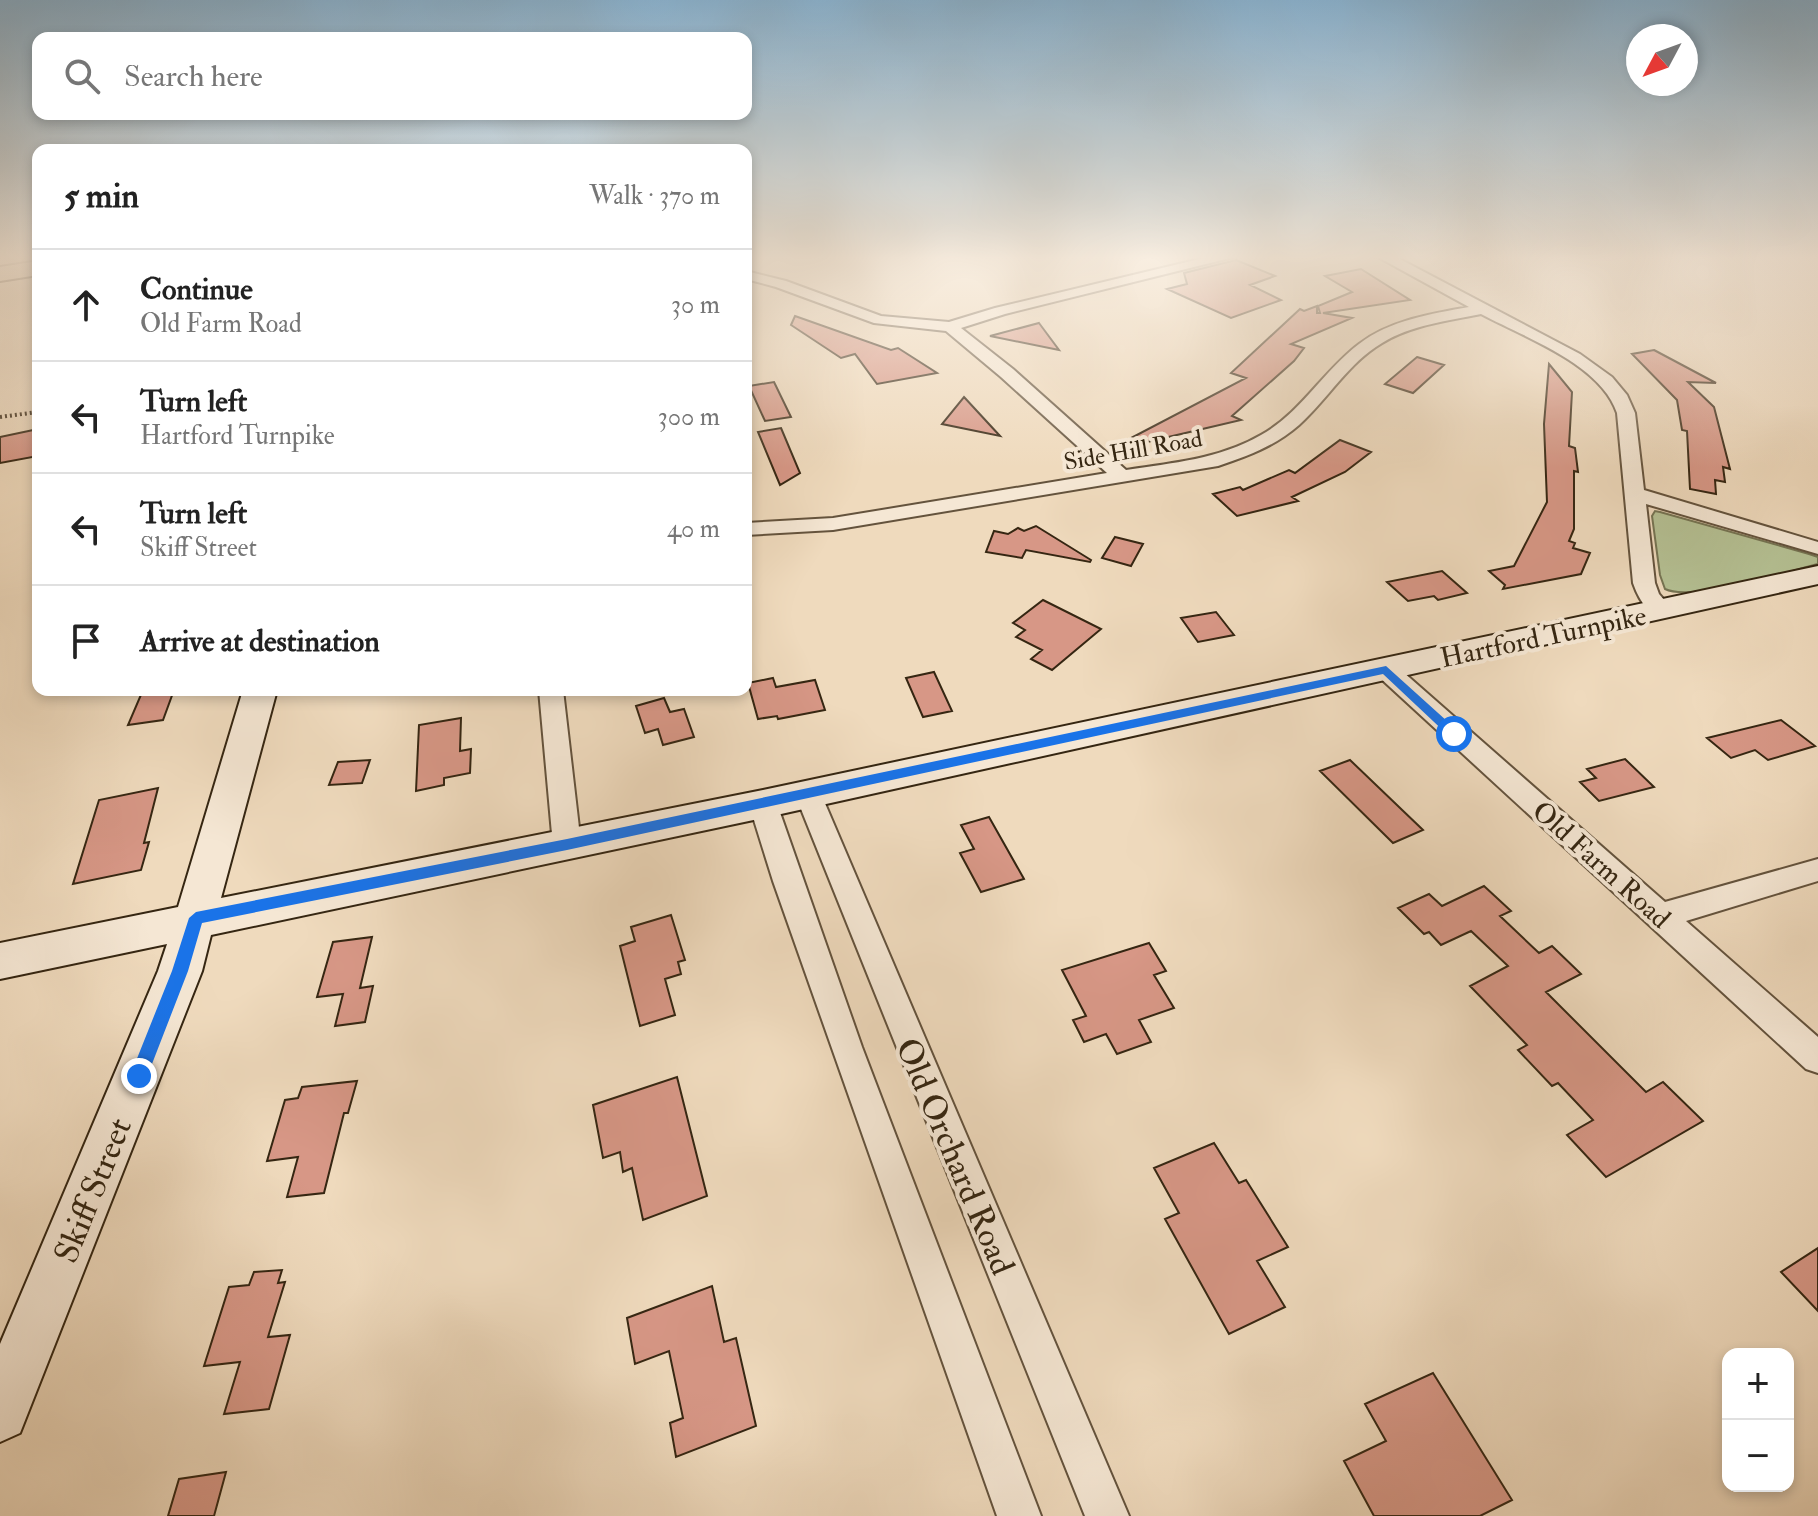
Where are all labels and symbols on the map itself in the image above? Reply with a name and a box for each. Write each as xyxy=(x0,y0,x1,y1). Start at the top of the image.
north arrow xyxy=(1626,24,1698,96)
street label: Side Hill Road xyxy=(1061,423,1205,478)
street label: Hartford Turnpike xyxy=(1437,599,1650,676)
route start xyxy=(1436,716,1472,752)
street label: Old Farm Road xyxy=(1525,794,1678,937)
street label: Old Orchard Road xyxy=(885,1032,1024,1282)
route end xyxy=(121,1058,157,1094)
street label: Skiff Street xyxy=(45,1112,142,1269)

